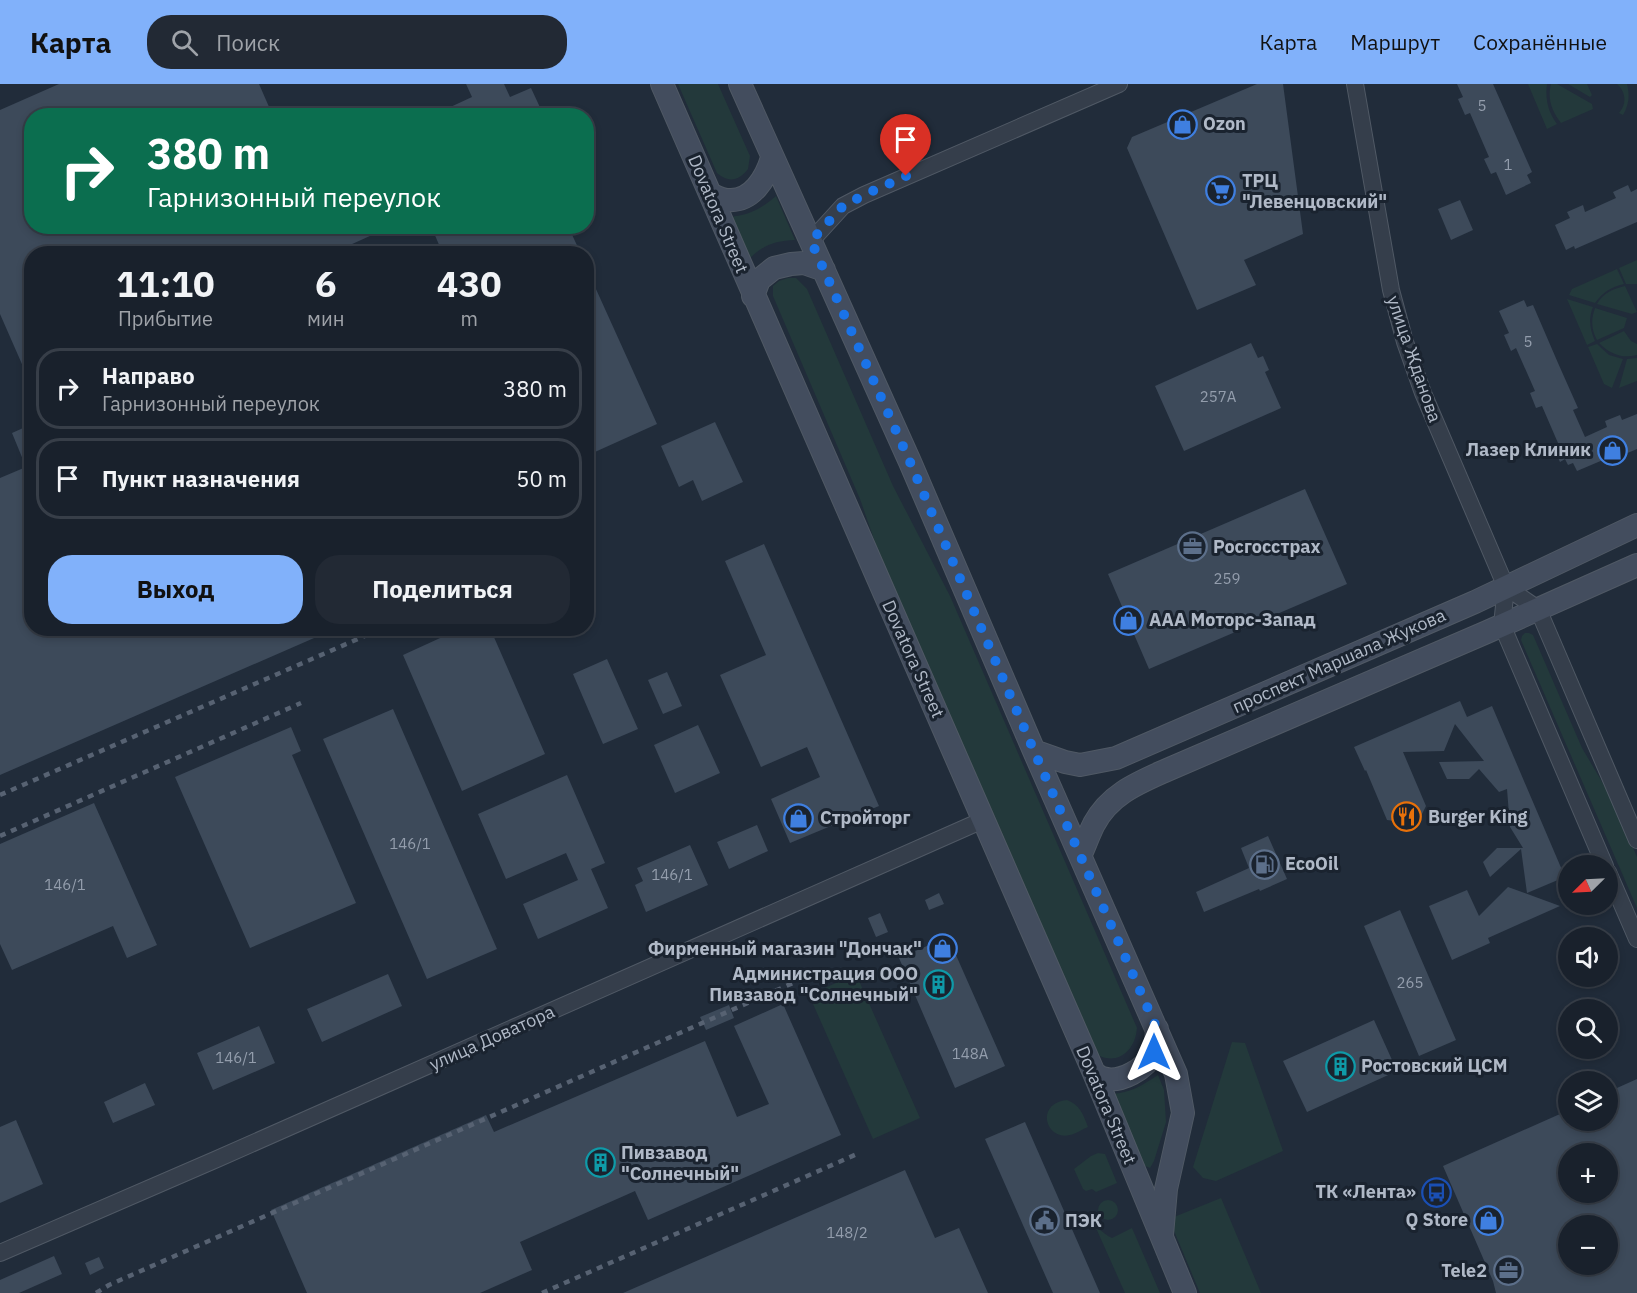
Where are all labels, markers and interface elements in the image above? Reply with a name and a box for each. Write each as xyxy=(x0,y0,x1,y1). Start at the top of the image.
search box xyxy=(147,15,567,69)
text: Карта xyxy=(30,24,111,61)
icon: search xyxy=(168,26,201,59)
text: Поиск xyxy=(216,28,280,57)
text: Карта xyxy=(1259,28,1317,56)
text: Маршрут xyxy=(1350,28,1440,56)
text: Сохранённые xyxy=(1473,28,1607,56)
house number: 5 xyxy=(1477,96,1487,115)
shop icon: Ozon xyxy=(1166,108,1198,140)
place label: Ozon xyxy=(1203,112,1246,135)
pin xyxy=(880,114,931,176)
icon: arrive xyxy=(889,123,922,156)
text: 380 m xyxy=(147,126,270,181)
icon: right xyxy=(48,132,126,210)
street label: Dovatora Street xyxy=(683,151,754,276)
house number: 1 xyxy=(1503,155,1513,174)
place label: ТРЦ "Левенцовский" xyxy=(1242,169,1387,213)
supermarket icon: ТРЦ "Левенцовский" xyxy=(1205,175,1237,207)
text: Гарнизонный переулок xyxy=(147,179,441,214)
text: 11:10 xyxy=(116,260,215,307)
text: 6 xyxy=(315,260,337,307)
text: 430 xyxy=(437,260,502,307)
street label: улица Жданова xyxy=(1382,292,1447,426)
text: Прибытие xyxy=(118,305,213,332)
text: мин xyxy=(307,305,344,332)
text: m xyxy=(460,305,478,332)
house number: 5 xyxy=(1523,332,1533,351)
text: Направо xyxy=(102,361,195,390)
icon: right xyxy=(51,372,84,405)
text: 380 m xyxy=(503,374,567,403)
house number: 257А xyxy=(1200,387,1237,406)
text: Гарнизонный переулок xyxy=(102,390,320,417)
shop icon: Лазер Клиник xyxy=(1596,434,1628,466)
place label: Лазер Клиник xyxy=(1466,438,1591,461)
icon: arrive xyxy=(51,462,84,495)
text: Пункт назначения xyxy=(102,464,300,493)
text: 50 m xyxy=(516,464,567,493)
office icon: Росгосстрах xyxy=(1176,531,1208,563)
place label: Росгосстрах xyxy=(1213,535,1321,558)
button: Выход xyxy=(48,555,303,624)
button: Поделиться xyxy=(315,555,570,624)
house number: 259 xyxy=(1213,569,1241,588)
street label: Dovatora Street xyxy=(877,596,950,721)
street label: проспект Маршала Жукова xyxy=(1229,603,1449,718)
shop icon: ААА Моторс-Запад xyxy=(1112,604,1144,636)
place label: ААА Моторс-Запад xyxy=(1149,608,1316,631)
restaurant icon: Burger King xyxy=(1391,801,1423,833)
shop icon: Стройторг xyxy=(783,802,815,834)
place label: Burger King xyxy=(1428,805,1528,828)
place label: Стройторг xyxy=(820,806,911,829)
house number: 146/1 xyxy=(389,834,431,853)
fuel station icon: EcoOil xyxy=(1248,848,1280,880)
place label: EcoOil xyxy=(1285,852,1339,875)
north arrow xyxy=(1558,855,1618,915)
map controls xyxy=(1558,855,1618,1275)
house number: 146/1 xyxy=(651,865,693,884)
house number: 146/1 xyxy=(44,875,86,894)
button: sound xyxy=(1558,927,1618,987)
shop icon: Фирменный магазин "Дончак" xyxy=(927,933,959,965)
place label: Фирменный магазин "Дончак" xyxy=(648,937,922,960)
place label: Администрация ООО Пивзавод "Солнечный" xyxy=(709,962,918,1006)
building icon: Администрация ООО Пивзавод "Солнечный" xyxy=(923,968,955,1000)
house number: 265 xyxy=(1396,973,1424,992)
street label: улица Доватора xyxy=(426,999,558,1075)
button: search xyxy=(1558,999,1618,1059)
position arrow xyxy=(1122,1020,1186,1084)
street label: Dovatora Street xyxy=(1071,1042,1142,1167)
house number: 148А xyxy=(952,1044,989,1063)
house number: 146/1 xyxy=(215,1048,257,1067)
building icon: Ростовский ЦСМ xyxy=(1324,1050,1356,1082)
place label: Ростовский ЦСМ xyxy=(1361,1054,1507,1077)
button: layers xyxy=(1558,1071,1618,1131)
place label: Пивзавод "Солнечный" xyxy=(621,1141,739,1185)
button: + xyxy=(1558,1143,1618,1203)
building icon: Пивзавод "Солнечный" xyxy=(584,1147,616,1179)
bus stop icon: ТК «Лента» xyxy=(1421,1176,1453,1208)
place label: ТК «Лента» xyxy=(1316,1180,1416,1203)
shop icon: Q Store xyxy=(1473,1204,1505,1236)
public building icon: ПЭК xyxy=(1028,1205,1060,1237)
place label: Q Store xyxy=(1405,1208,1468,1231)
place label: ПЭК xyxy=(1065,1209,1102,1232)
button: − xyxy=(1558,1215,1618,1275)
house number: 148/2 xyxy=(826,1223,868,1242)
office icon: Tele2 xyxy=(1492,1255,1524,1287)
place label: Tele2 xyxy=(1441,1259,1487,1282)

